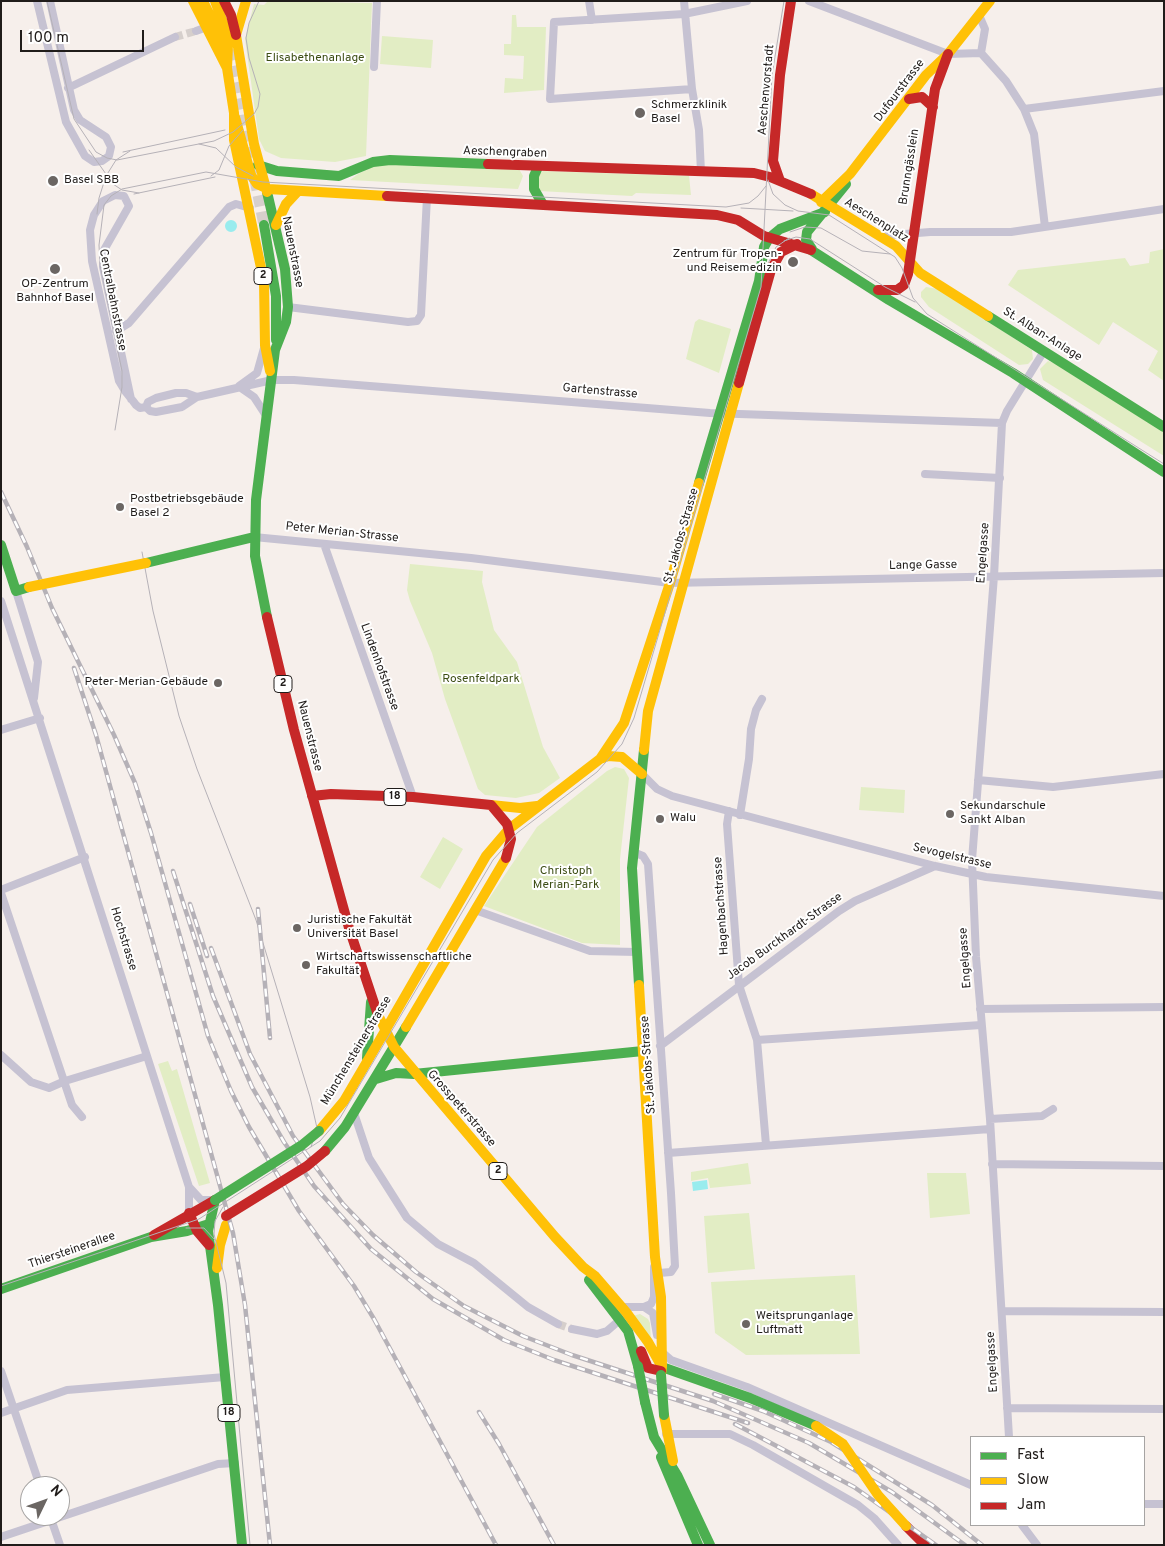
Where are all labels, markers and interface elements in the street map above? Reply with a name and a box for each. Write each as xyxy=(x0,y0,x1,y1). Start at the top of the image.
scale bar xyxy=(22,20,146,52)
text: 100 m xyxy=(28,29,69,48)
street label: Aeschenvorstadt xyxy=(756,44,778,136)
park label: Elisabethenanlage xyxy=(265,52,365,66)
street label: Dufourstrasse xyxy=(872,57,928,125)
place label: Schmerzklinik Basel xyxy=(651,99,727,127)
marker: Schmerzklinik Basel xyxy=(633,106,647,120)
street label: Brunngässlein xyxy=(897,128,923,206)
street label: Aeschengraben xyxy=(463,144,547,162)
marker: Basel SBB xyxy=(46,174,60,188)
place label: Basel SBB xyxy=(64,174,119,188)
street label: Aeschenplatz xyxy=(841,196,911,246)
street label: Nauenstrasse xyxy=(278,215,306,289)
street label: Centralbahnstrasse xyxy=(95,248,129,352)
place label: Zentrum für Tropen- und Reisemedizin xyxy=(673,248,782,276)
marker: Zentrum für Tropen- und Reisemedizin xyxy=(786,255,800,269)
marker: OP-Zentrum Bahnhof Basel xyxy=(48,262,62,276)
road number: 2 xyxy=(254,268,272,284)
place label: OP-Zentrum Bahnhof Basel xyxy=(16,278,94,306)
street label: St. Alban-Anlage xyxy=(1000,305,1084,365)
street label: Gartenstrasse xyxy=(562,382,638,402)
street label: St. Jakobs-Strasse xyxy=(661,487,703,585)
place label: Postbetriebsgebäude Basel 2 xyxy=(130,493,244,521)
marker: Postbetriebsgebäude Basel 2 xyxy=(114,501,126,513)
street label: Peter Merian-Strasse xyxy=(285,520,399,546)
street label: Engelgasse xyxy=(975,522,993,584)
street label: Lange Gasse xyxy=(889,558,957,574)
street label: Lindenhofstrasse xyxy=(357,621,401,713)
park label: Rosenfeldpark xyxy=(442,673,520,687)
place label: Peter-Merian-Gebäude xyxy=(84,676,208,690)
road number: 2 xyxy=(274,676,292,692)
marker: Peter-Merian-Gebäude xyxy=(212,677,224,689)
street label: Nauenstrasse xyxy=(293,699,325,773)
road number: 18 xyxy=(384,789,406,806)
place label: Sekundarschule Sankt Alban xyxy=(960,800,1046,828)
marker: Sekundarschule Sankt Alban xyxy=(944,808,956,820)
place label: Walu xyxy=(670,812,696,826)
marker: Walu xyxy=(654,813,666,825)
street label: Sevogelstrasse xyxy=(911,841,993,873)
street label: Hagenbachstrasse xyxy=(711,856,733,956)
park label: Christoph Merian-Park xyxy=(533,865,599,893)
street label: Jacob Burckhardt-Strasse xyxy=(724,890,846,984)
street label: Hochstrasse xyxy=(106,905,140,973)
place label: Juristische Fakultät Universität Basel xyxy=(307,914,412,942)
marker: Juristische Fakultät Universität Basel xyxy=(291,922,303,934)
street label: Engelgasse xyxy=(957,927,975,989)
place label: Wirtschaftswissenschaftliche Fakultät xyxy=(316,951,472,979)
marker: Wirtschaftswissenschaftliche Fakultät xyxy=(300,959,312,971)
street label: Münchensteinerstrasse xyxy=(319,994,395,1108)
street label: St. Jakobs-Strasse xyxy=(638,1015,660,1115)
street label: Grosspeterstrasse xyxy=(424,1068,498,1150)
road number: 2 xyxy=(489,1162,507,1180)
street label: Thiersteinerallee xyxy=(27,1229,117,1273)
place label: Weitsprunganlage Luftmatt xyxy=(756,1310,853,1338)
marker: Weitsprunganlage Luftmatt xyxy=(740,1318,752,1330)
street label: Engelgasse xyxy=(984,1331,1002,1393)
road number: 18 xyxy=(218,1405,240,1422)
legend xyxy=(970,1436,1145,1526)
text: Fast xyxy=(1017,1446,1045,1465)
text: Slow xyxy=(1017,1471,1049,1490)
north arrow xyxy=(20,1476,70,1526)
text: N xyxy=(46,1482,65,1501)
text: Jam xyxy=(1017,1496,1046,1515)

